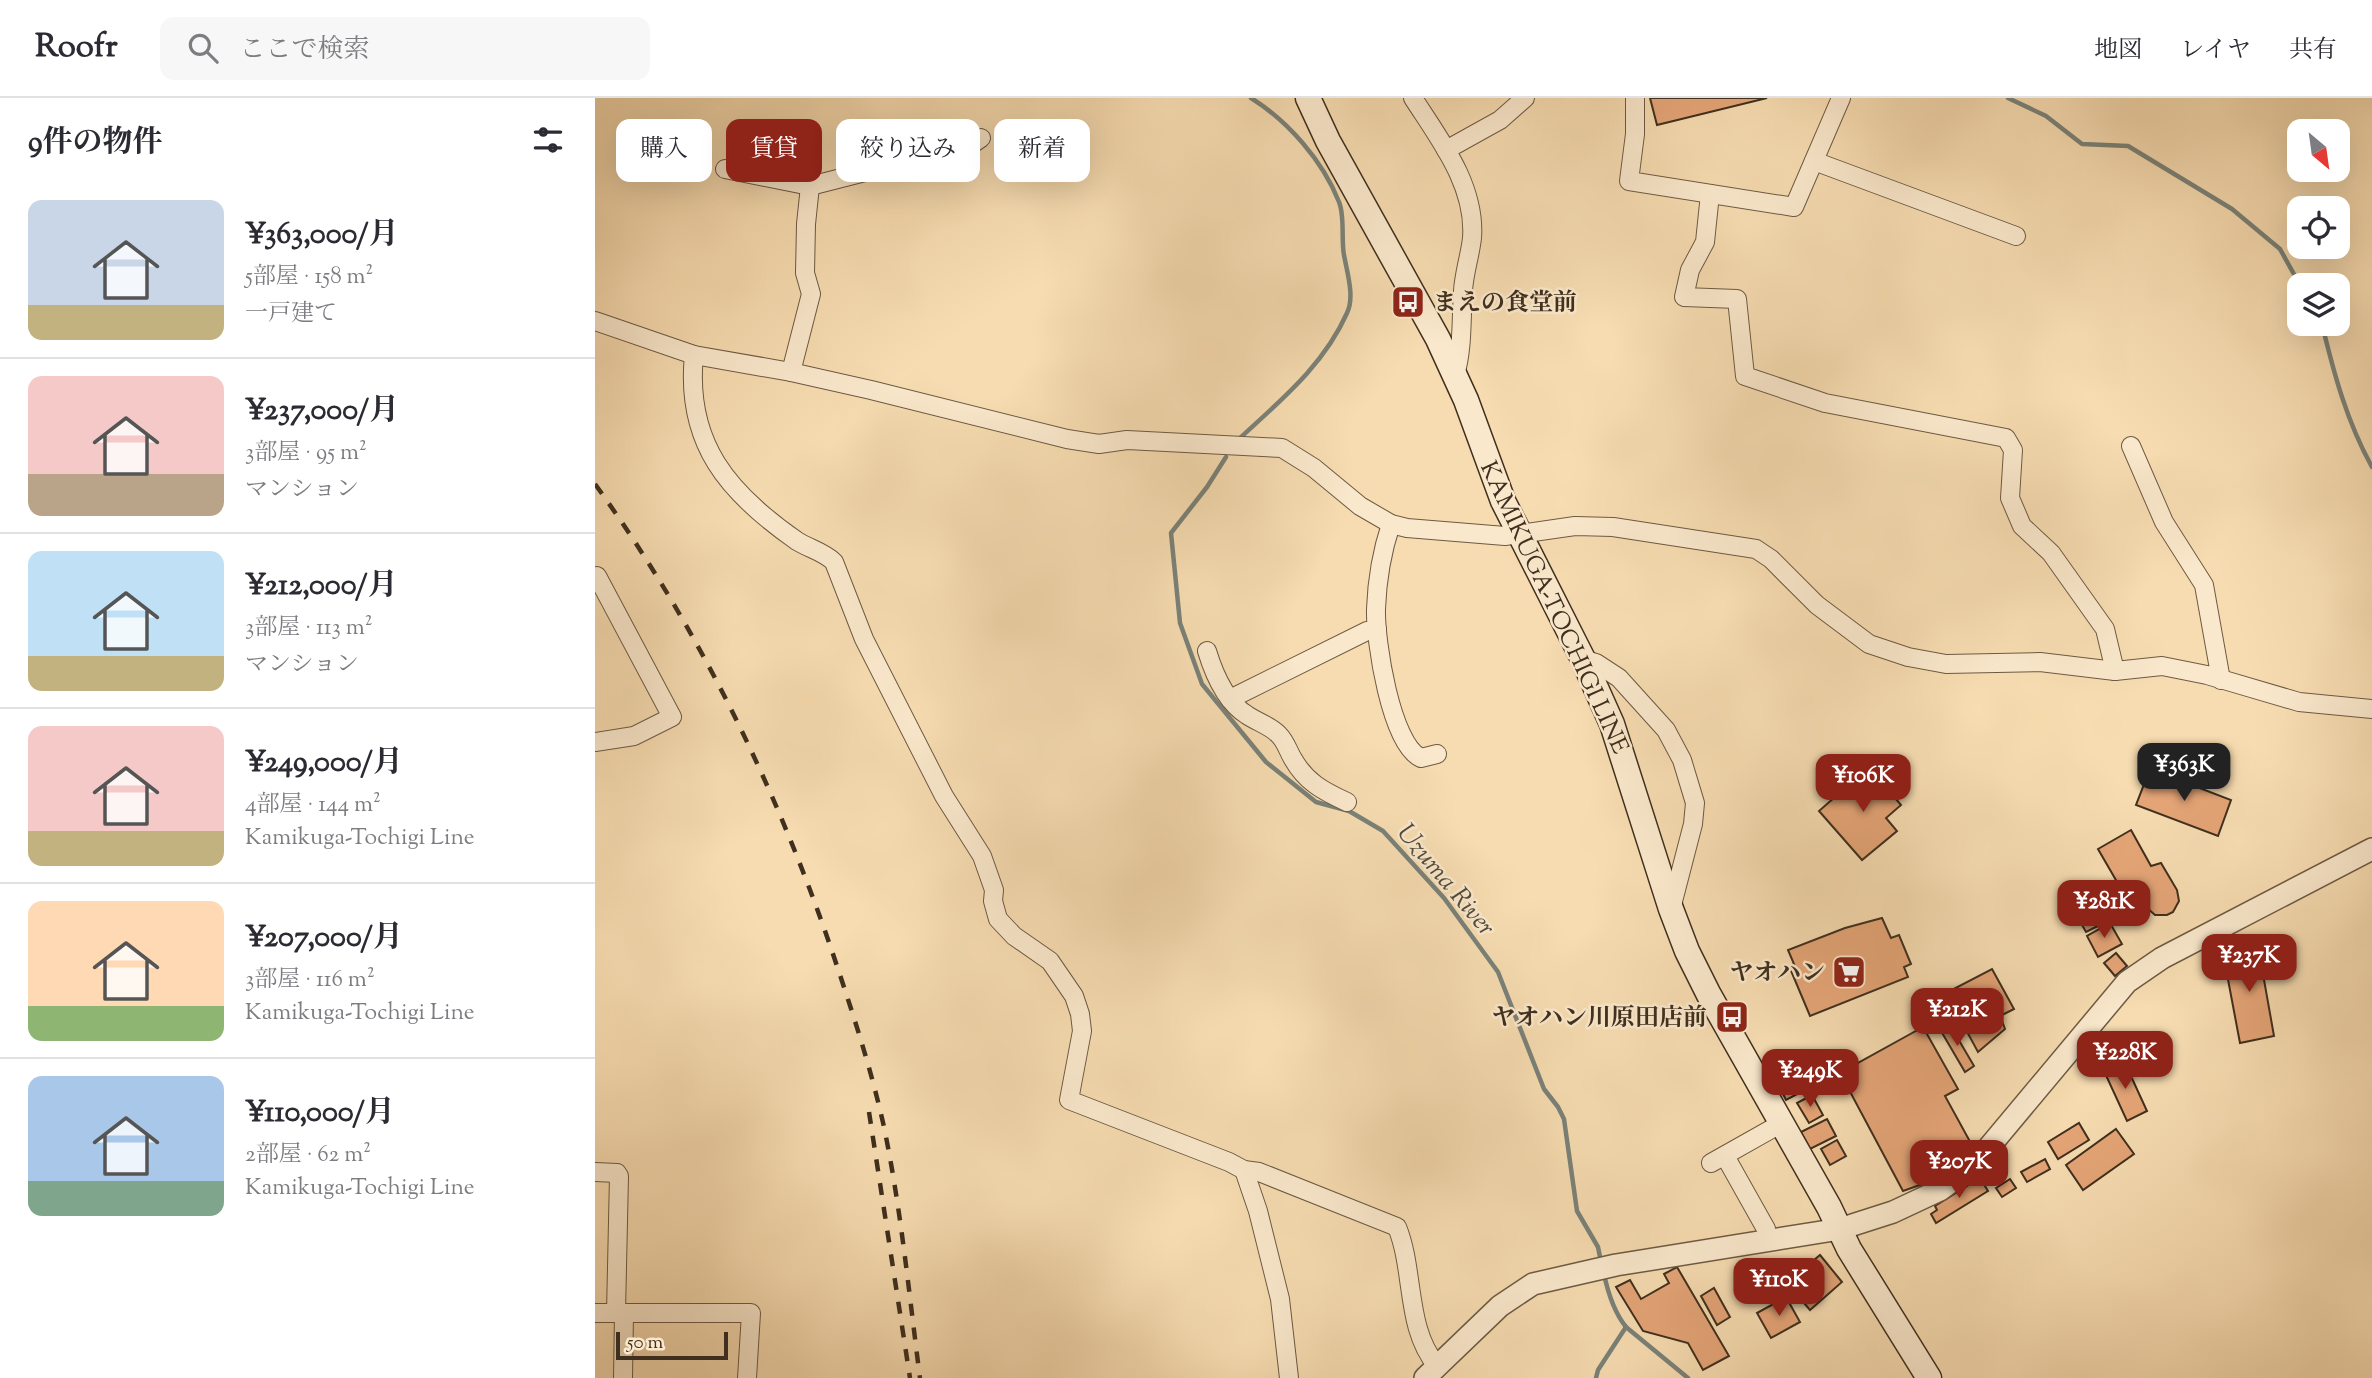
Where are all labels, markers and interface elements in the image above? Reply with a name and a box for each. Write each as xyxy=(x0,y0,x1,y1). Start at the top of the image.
search box xyxy=(160,17,650,80)
text: Roofr xyxy=(35,24,118,72)
icon: search xyxy=(184,29,222,67)
text: ここで検索 xyxy=(240,32,370,69)
text: 地図 xyxy=(2094,34,2142,68)
text: レイヤ xyxy=(2180,34,2251,68)
text: 共有 xyxy=(2289,34,2337,68)
chip: 購入 xyxy=(616,119,712,182)
chip: 賃貸 xyxy=(726,119,822,182)
chip: 絞り込み xyxy=(836,119,980,182)
chip: 新着 xyxy=(994,119,1090,182)
north arrow xyxy=(2287,119,2350,182)
map controls xyxy=(2287,119,2350,336)
icon: filters xyxy=(529,121,567,159)
text: 9件の物件 xyxy=(28,122,163,165)
button: locate xyxy=(2287,196,2350,259)
text: ¥363,000/月 xyxy=(245,214,398,257)
icon: home xyxy=(84,228,168,312)
text: 5部屋 · 158 m² xyxy=(245,261,373,294)
button: layers xyxy=(2287,273,2350,336)
bus stop icon: まえの食堂前 xyxy=(1389,283,1427,321)
place label: まえの食堂前 xyxy=(1433,287,1577,321)
text: 一戸建て xyxy=(245,298,337,331)
text: ¥237,000/月 xyxy=(245,390,399,433)
icon: home xyxy=(84,404,168,488)
text: 3部屋 · 95 m² xyxy=(245,437,367,470)
street label: KAMIKUGA-TOCHIGI LINE xyxy=(1470,456,1636,760)
text: マンション xyxy=(245,474,359,507)
text: ¥212,000/月 xyxy=(245,565,398,608)
icon: home xyxy=(84,579,168,663)
text: 3部屋 · 113 m² xyxy=(245,612,373,645)
text: マンション xyxy=(245,649,359,682)
text: ¥249,000/月 xyxy=(245,742,403,785)
pin: ¥363K xyxy=(2135,744,2233,803)
text: ¥363K xyxy=(2153,749,2215,782)
icon: home xyxy=(84,754,168,838)
pin: ¥106K xyxy=(1814,754,1912,814)
text: ¥106K xyxy=(1832,760,1894,793)
text: 4部屋 · 144 m² xyxy=(245,789,381,822)
water label: Uzuma River xyxy=(1387,816,1503,945)
text: Kamikuga-Tochigi Line xyxy=(245,822,475,855)
pin: ¥281K xyxy=(2055,880,2153,940)
text: ¥281K xyxy=(2073,886,2135,919)
text: ¥207,000/月 xyxy=(245,917,403,960)
icon: home xyxy=(84,929,168,1013)
pin: ¥237K xyxy=(2200,934,2298,994)
text: ¥237K xyxy=(2218,940,2280,973)
supermarket icon: ヤオハン xyxy=(1830,953,1868,991)
place label: ヤオハン xyxy=(1729,957,1825,991)
text: 3部屋 · 116 m² xyxy=(245,964,375,997)
pin: ¥212K xyxy=(1908,988,2006,1048)
text: ¥212K xyxy=(1927,994,1987,1027)
text: Kamikuga-Tochigi Line xyxy=(245,997,475,1030)
bus stop icon: ヤオハン川原田店前 xyxy=(1713,998,1751,1036)
place label: ヤオハン川原田店前 xyxy=(1491,1002,1707,1036)
pin: ¥228K xyxy=(2076,1032,2174,1091)
text: ¥228K xyxy=(2093,1037,2157,1070)
pin: ¥249K xyxy=(1761,1049,1859,1109)
text: ¥249K xyxy=(1778,1055,1842,1088)
text: ¥110,000/月 xyxy=(245,1092,395,1135)
icon: home xyxy=(84,1104,168,1188)
text: 2部屋 · 62 m² xyxy=(245,1139,371,1172)
pin: ¥207K xyxy=(1910,1140,2008,1200)
text: ¥207K xyxy=(1926,1146,1992,1179)
text: Kamikuga-Tochigi Line xyxy=(245,1172,475,1205)
pin: ¥110K xyxy=(1730,1258,1828,1318)
text: ¥110K xyxy=(1749,1264,1809,1297)
scale bar xyxy=(616,1329,728,1361)
text: 50 m xyxy=(627,1330,663,1357)

